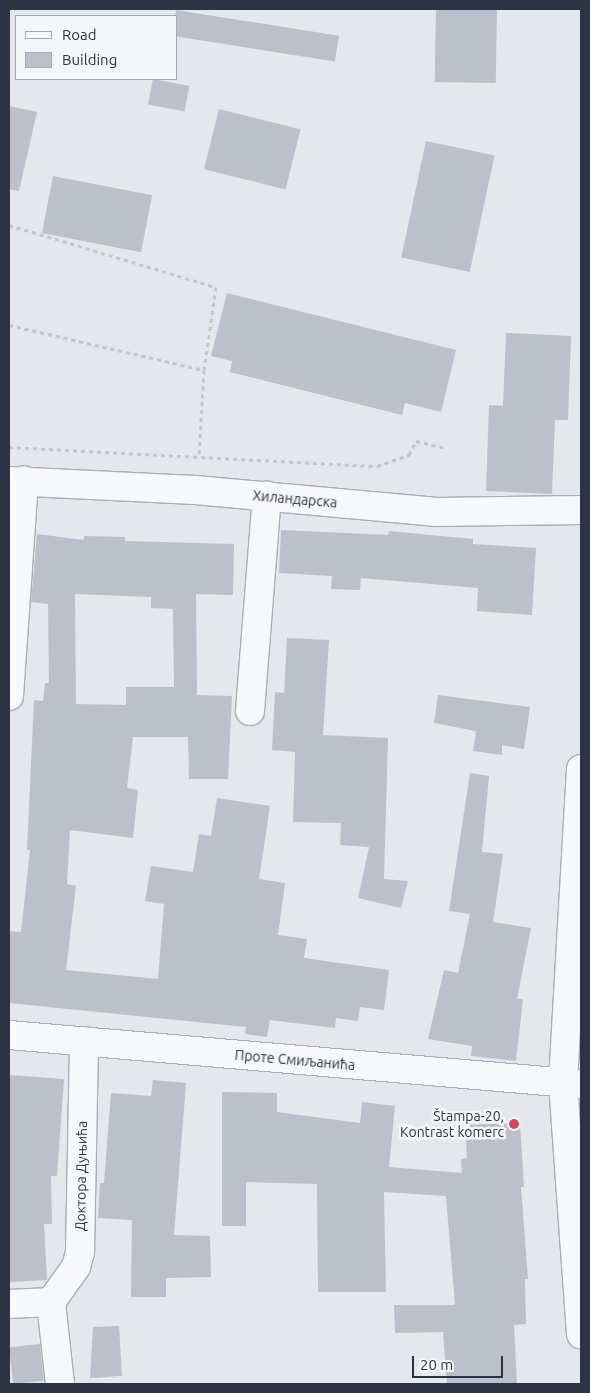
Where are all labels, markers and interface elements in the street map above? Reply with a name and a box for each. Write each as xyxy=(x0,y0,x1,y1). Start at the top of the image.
legend xyxy=(15,15,178,80)
text: Road xyxy=(62,26,97,43)
text: Building xyxy=(62,51,117,68)
street label: Хиландарска xyxy=(252,487,338,511)
street label: Проте Смиљанића xyxy=(234,1046,356,1074)
place label: Štampa-20, Kontrast komerc xyxy=(400,1108,504,1140)
marker: Štampa-20, Kontrast komerc xyxy=(508,1118,520,1130)
street label: Доктора Дуњића xyxy=(72,1121,90,1231)
scale bar xyxy=(415,1346,506,1378)
text: 20 m xyxy=(420,1356,453,1373)

